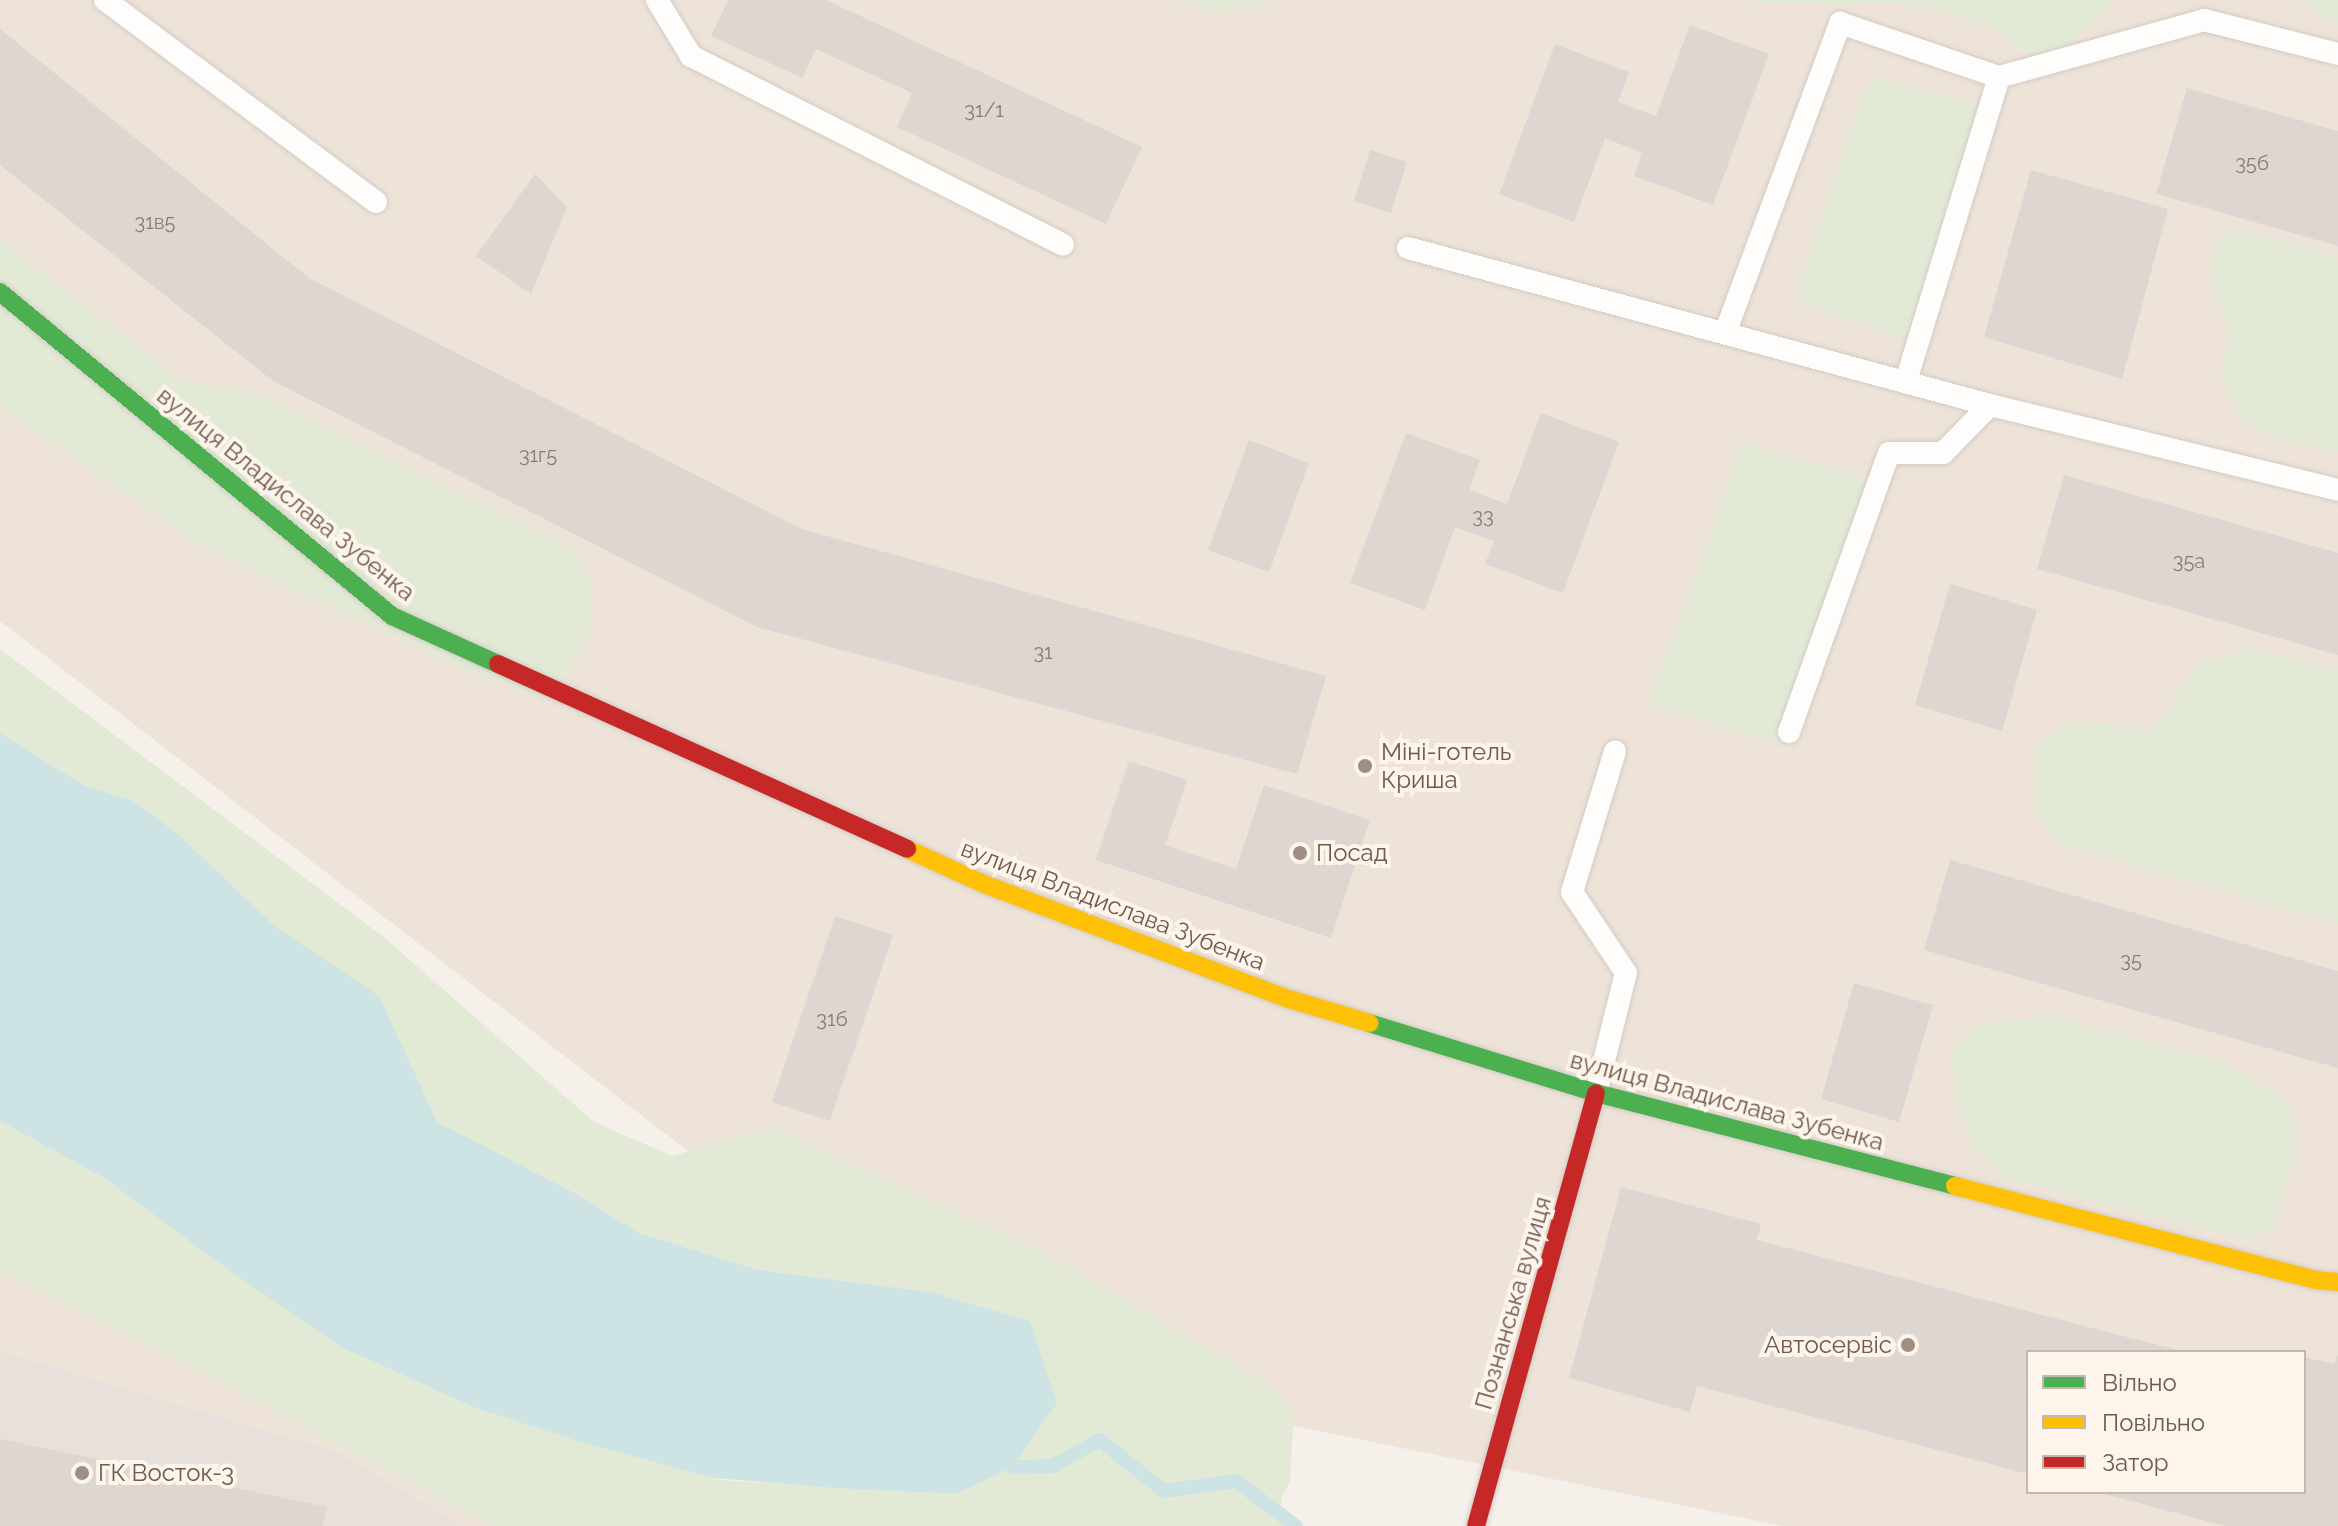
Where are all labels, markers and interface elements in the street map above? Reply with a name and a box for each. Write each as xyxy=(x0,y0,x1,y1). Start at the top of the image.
house number: 31/1 xyxy=(964,98,1004,122)
house number: 35б xyxy=(2235,151,2269,175)
house number: 31в5 xyxy=(135,210,175,234)
street label: вулиця Владислава Зубенка xyxy=(151,381,421,607)
house number: 31г5 xyxy=(519,443,557,467)
house number: 33 xyxy=(1472,504,1494,528)
house number: 35а xyxy=(2173,549,2205,573)
house number: 31 xyxy=(1033,640,1053,664)
place label: Міні-готель Криша xyxy=(1381,738,1512,794)
marker: Міні-готель Криша xyxy=(1356,757,1374,775)
street label: вулиця Владислава Зубенка xyxy=(957,834,1269,976)
place label: Посад xyxy=(1316,839,1388,867)
marker: Посад xyxy=(1291,844,1309,862)
house number: 35 xyxy=(2120,948,2142,972)
house number: 31б xyxy=(816,1007,848,1031)
street label: вулиця Владислава Зубенка xyxy=(1567,1045,1887,1157)
street label: Познанська вулиця xyxy=(1469,1193,1557,1413)
place label: Автосервіс xyxy=(1764,1331,1892,1359)
marker: Автосервіс xyxy=(1899,1336,1917,1354)
legend xyxy=(2026,1350,2306,1494)
text: Вільно xyxy=(2102,1368,2177,1397)
text: Повільно xyxy=(2102,1408,2205,1437)
text: Затор xyxy=(2102,1448,2169,1477)
place label: ГК Восток-3 xyxy=(98,1459,234,1487)
marker: ГК Восток-3 xyxy=(73,1464,91,1482)

